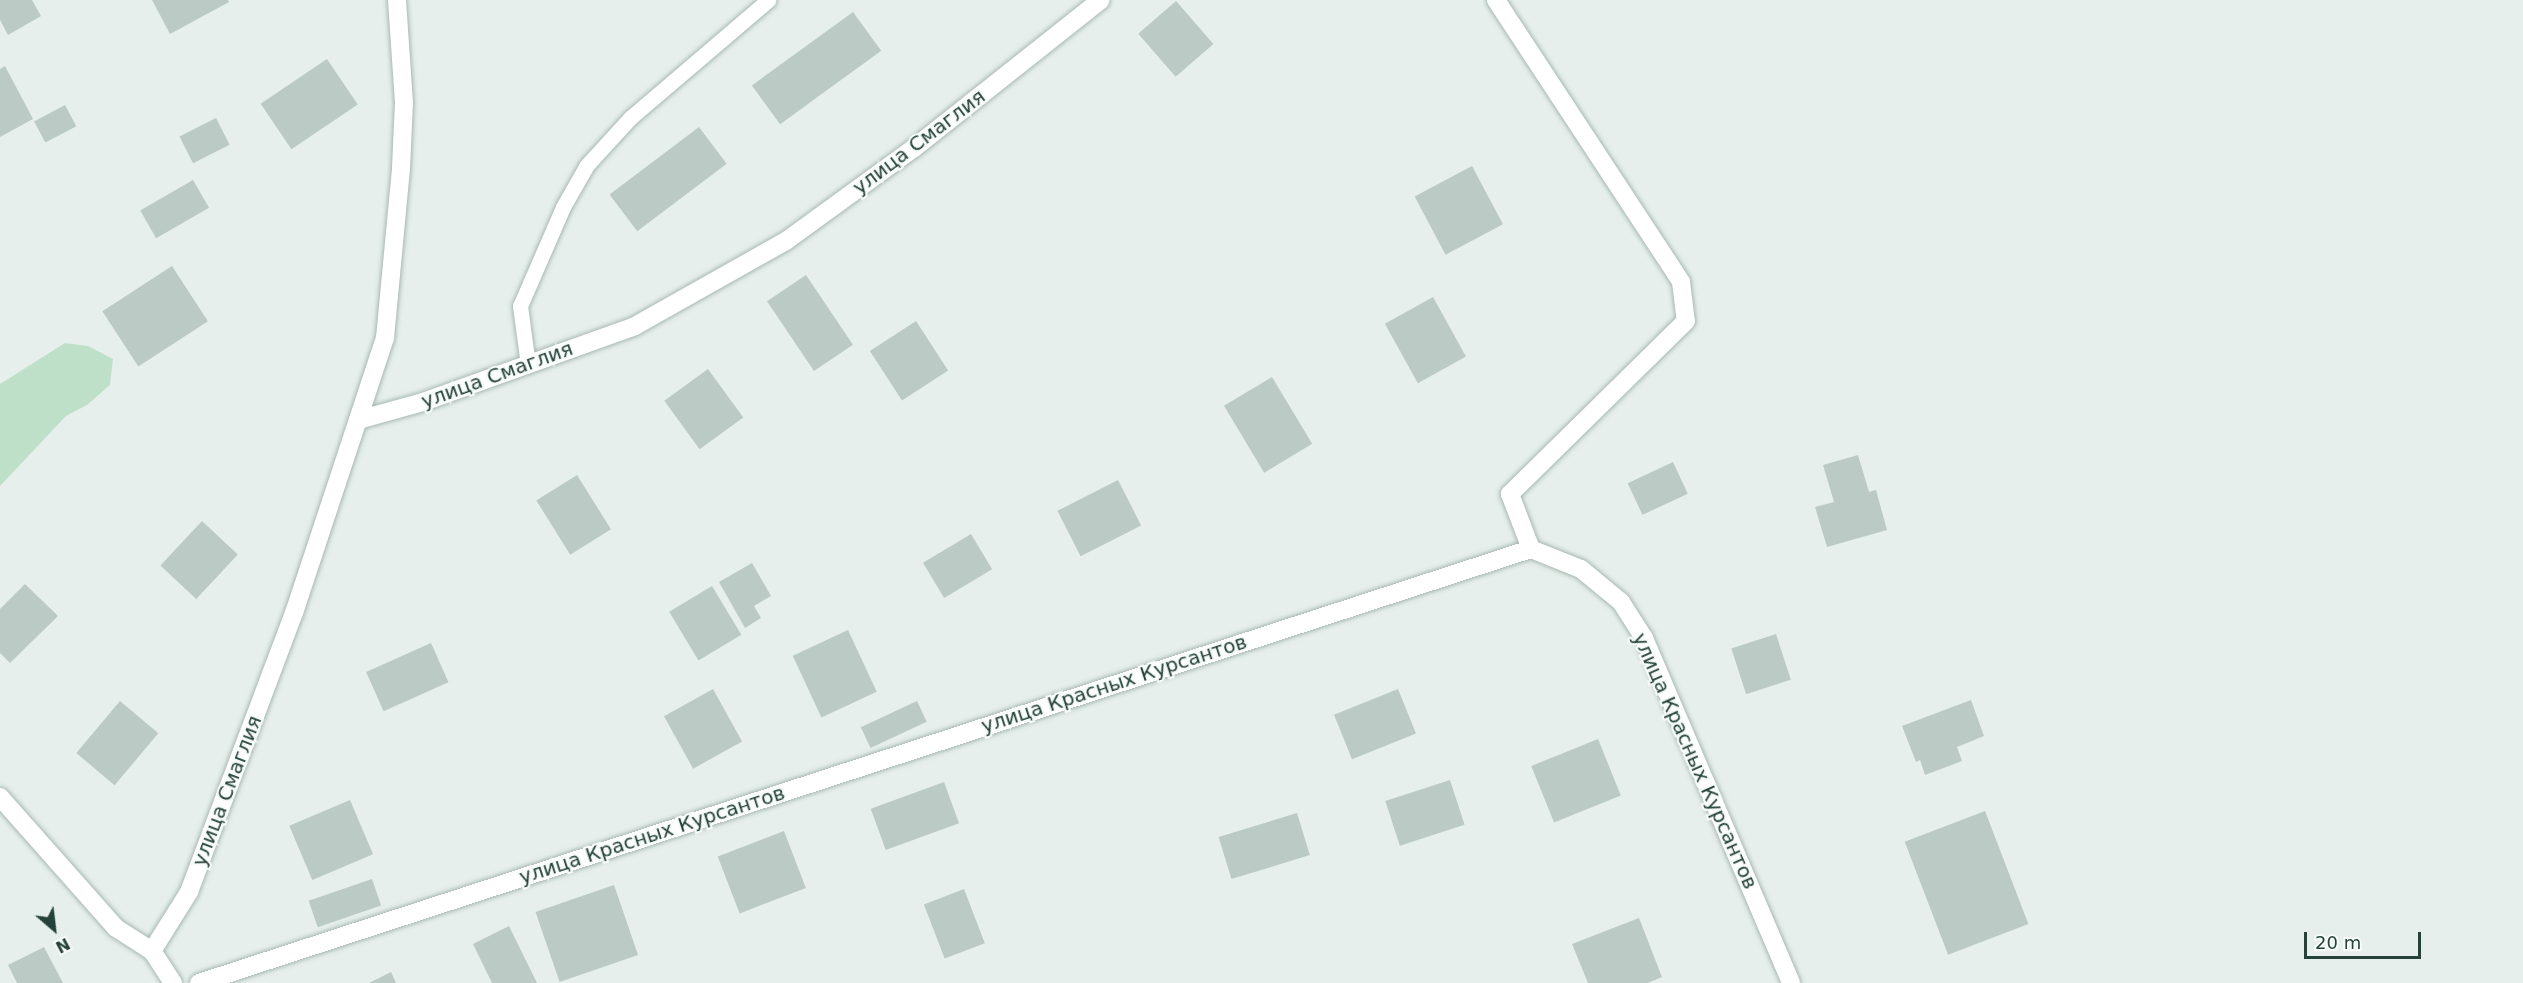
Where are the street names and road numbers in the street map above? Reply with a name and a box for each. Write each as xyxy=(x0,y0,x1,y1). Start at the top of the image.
street label: улица Смаглия xyxy=(848,84,990,200)
street label: улица Смаглия xyxy=(418,336,576,414)
street label: улица Красных Курсантов xyxy=(1628,629,1762,893)
street label: улица Красных Курсантов xyxy=(978,630,1250,738)
street label: улица Смаглия xyxy=(187,712,267,870)
street label: улица Красных Курсантов xyxy=(516,781,788,889)

